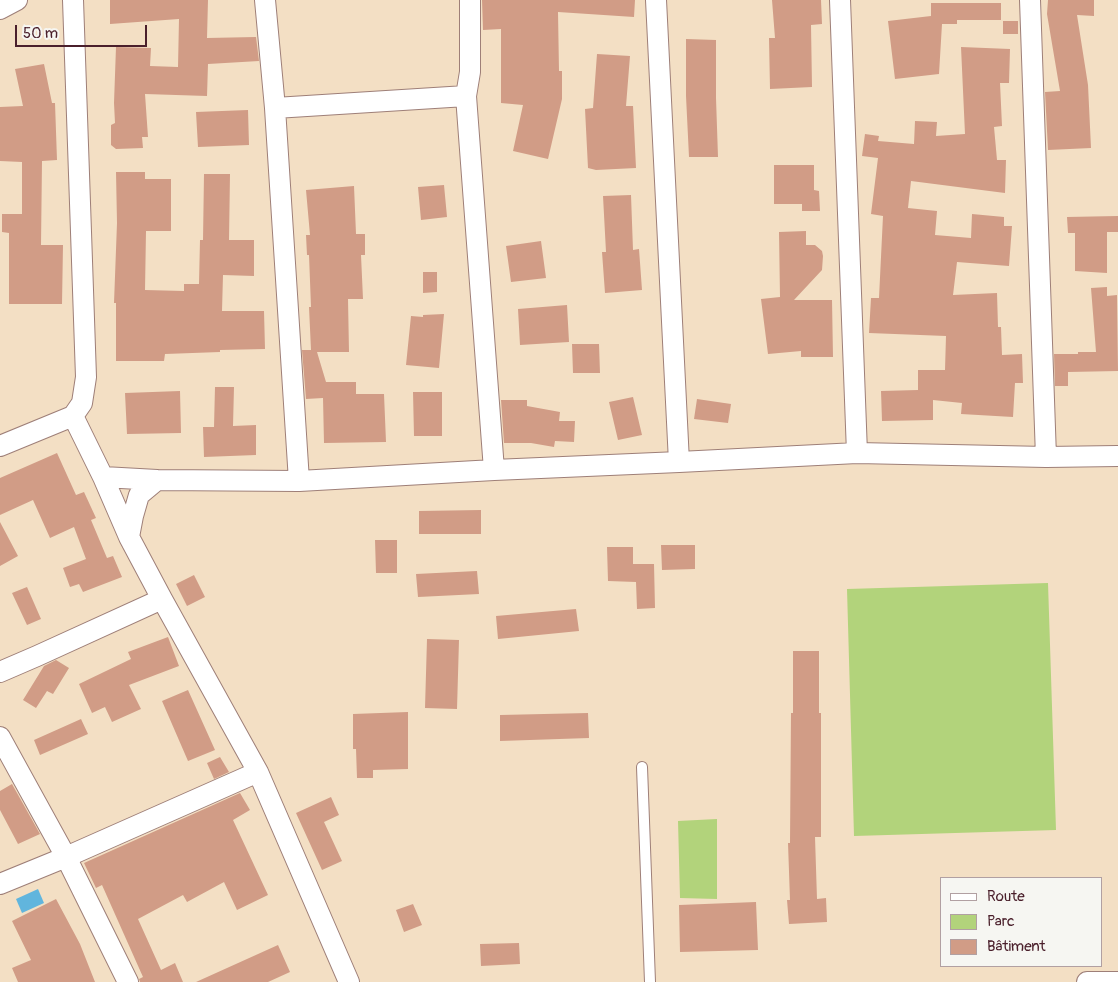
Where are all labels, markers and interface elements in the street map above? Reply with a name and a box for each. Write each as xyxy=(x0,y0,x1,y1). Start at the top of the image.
scale bar xyxy=(18,15,150,47)
text: 50 m xyxy=(23,24,58,43)
legend xyxy=(940,877,1103,967)
text: Route xyxy=(987,887,1025,906)
text: Parc xyxy=(987,912,1015,931)
text: Bâtiment xyxy=(987,937,1046,956)

